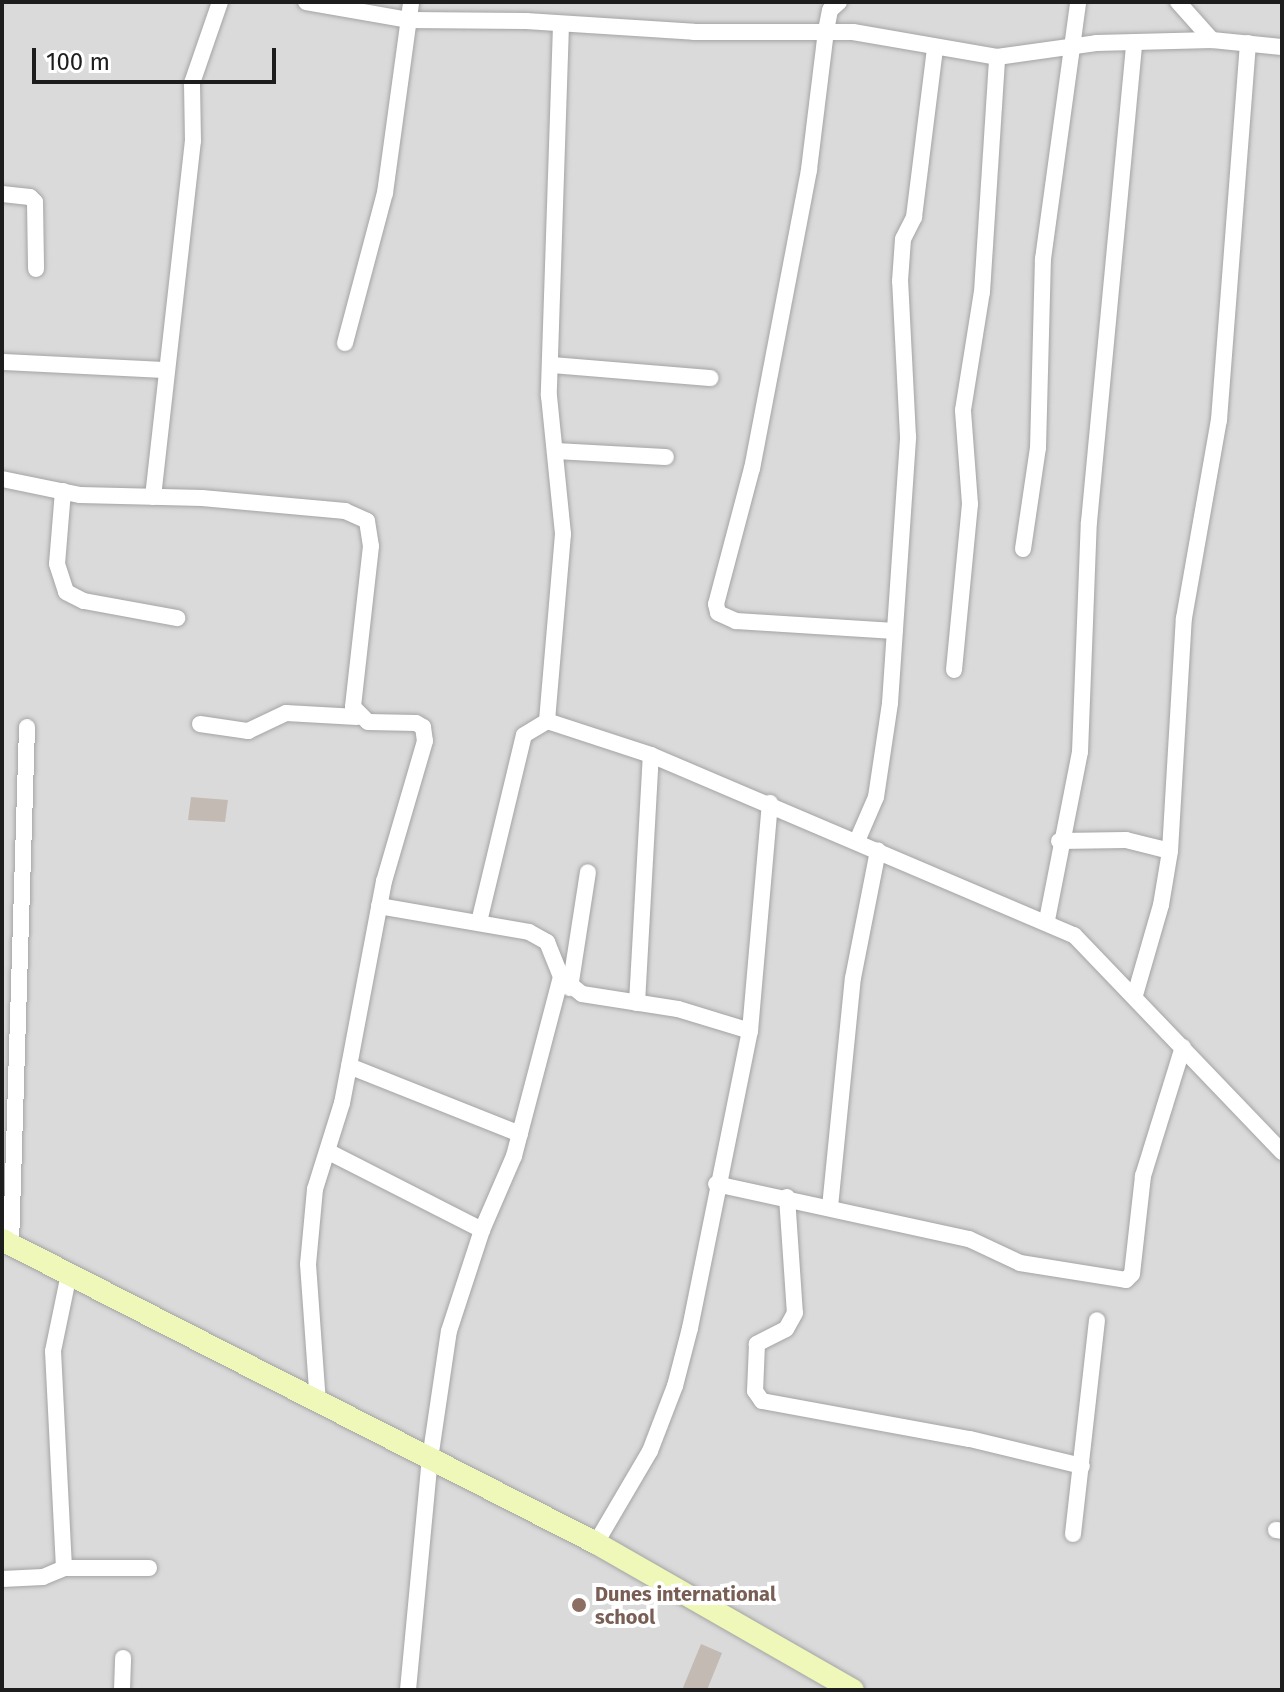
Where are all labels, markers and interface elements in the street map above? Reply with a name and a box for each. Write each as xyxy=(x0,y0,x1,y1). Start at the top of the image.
scale bar xyxy=(36,32,280,82)
text: 100 m xyxy=(46,48,110,76)
place label: Dunes international school xyxy=(595,1582,776,1629)
marker: Dunes international school xyxy=(570,1596,588,1614)

